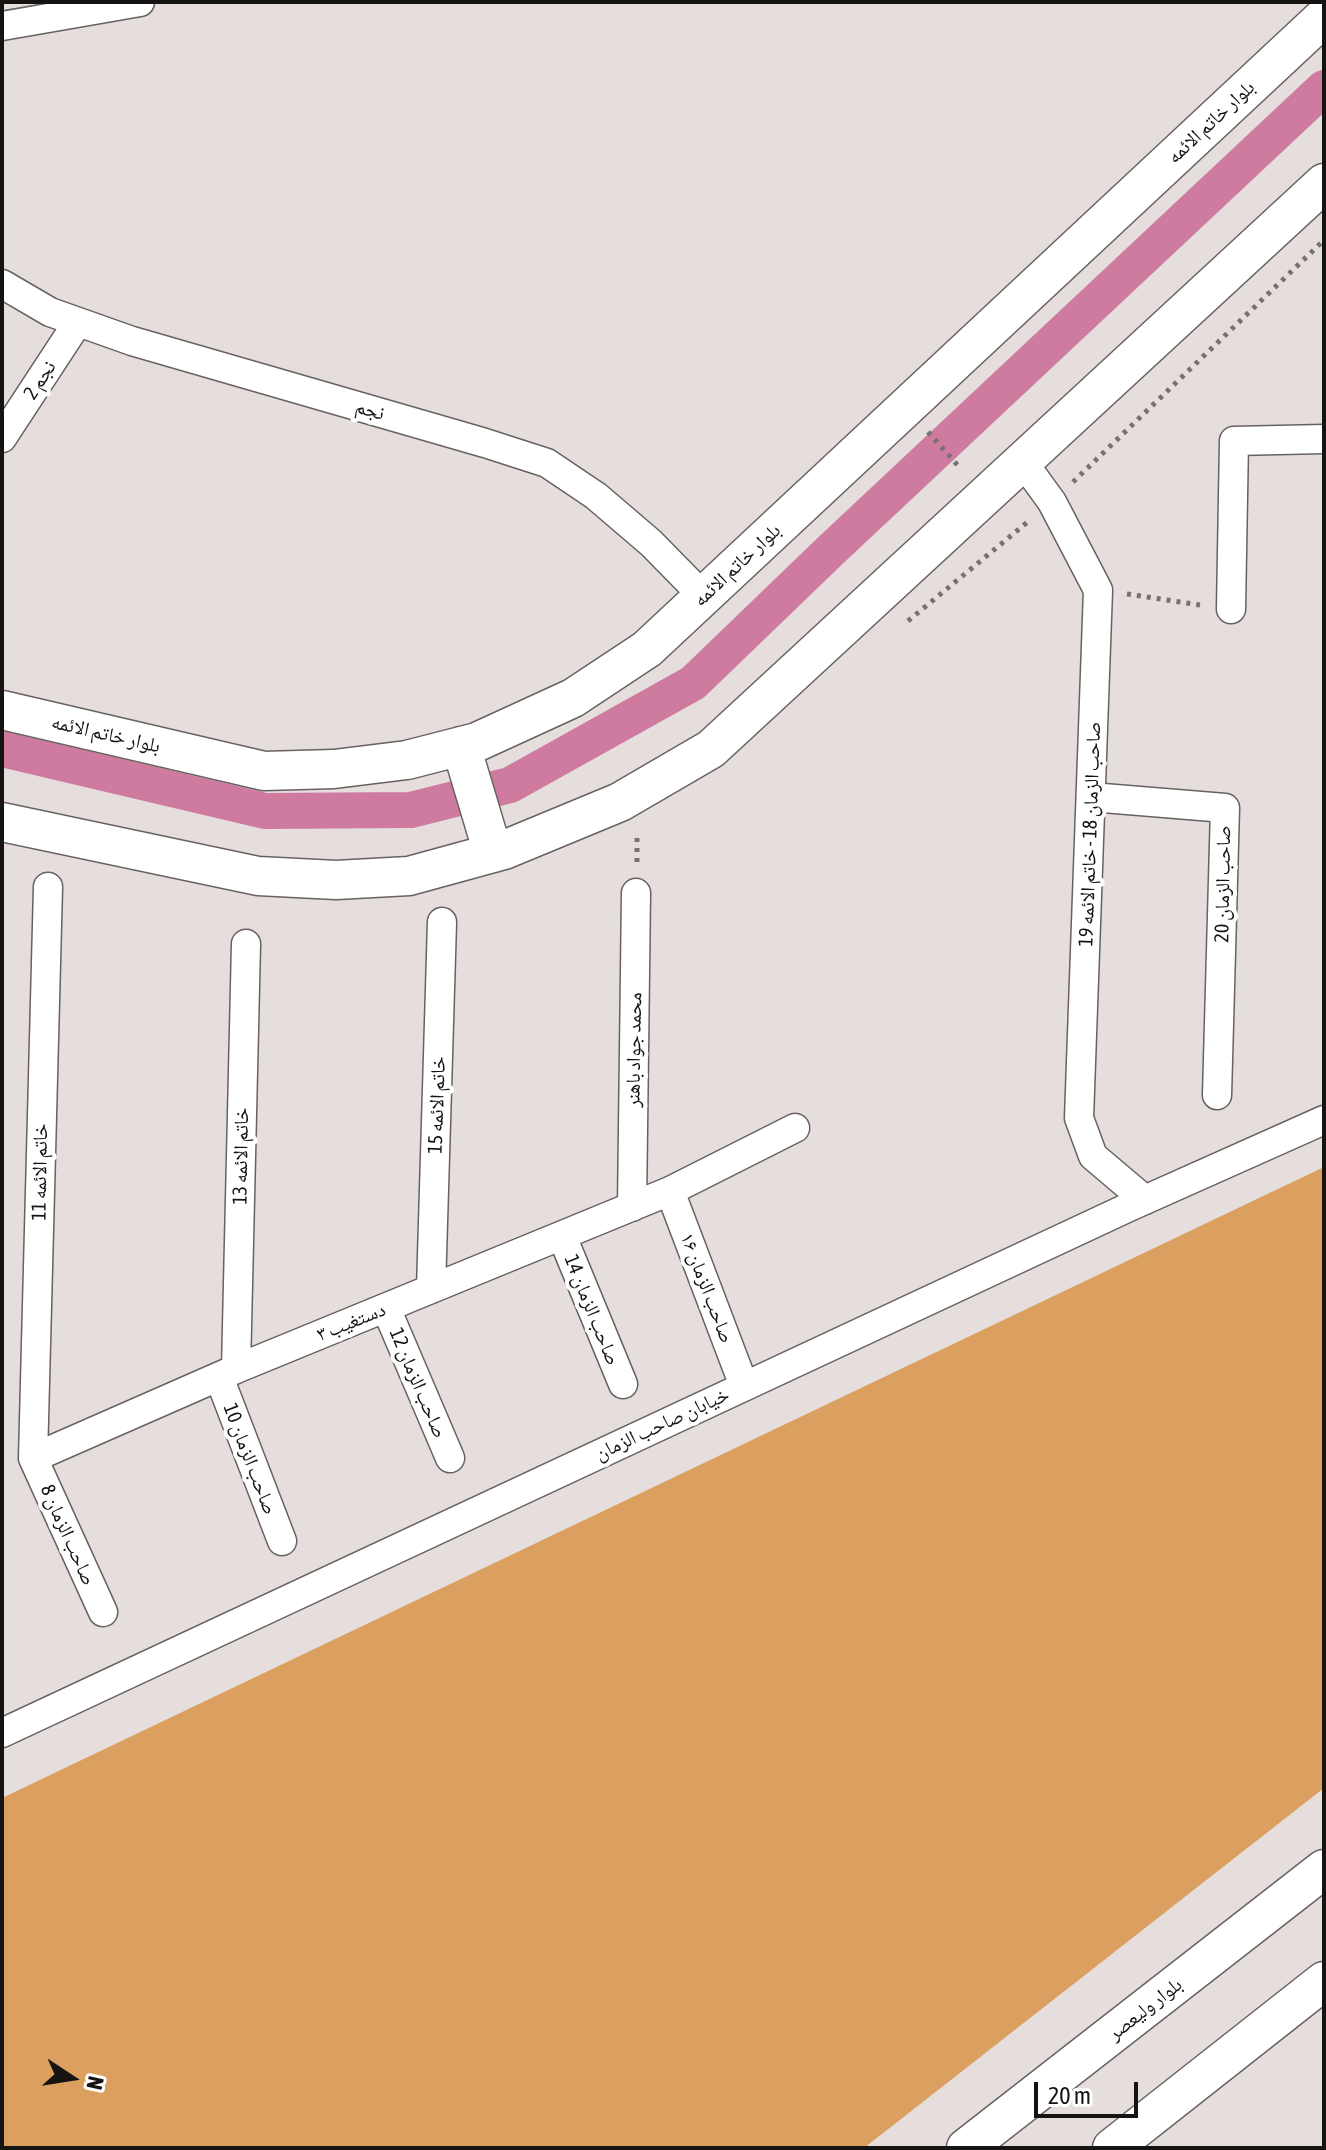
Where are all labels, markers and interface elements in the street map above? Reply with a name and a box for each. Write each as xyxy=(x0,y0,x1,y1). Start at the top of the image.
street label: بلوار خاتم الائمه xyxy=(1162,75,1260,169)
street label: نجم 2 xyxy=(19,356,61,404)
street label: نجم xyxy=(353,394,387,426)
street label: بلوار خاتم الائمه xyxy=(688,518,786,612)
street label: بلوار خاتم الائمه xyxy=(49,710,163,758)
street label: صاحب الزمان 18 - خاتم الائمه 19 xyxy=(1074,721,1106,947)
street label: صاحب الزمان 20 xyxy=(1210,825,1236,943)
street label: محمد جواد باهنر xyxy=(621,992,647,1108)
street label: خاتم الائمه 15 xyxy=(423,1056,451,1154)
street label: خاتم الائمه 13 xyxy=(228,1107,254,1205)
street label: خاتم الائمه 11 xyxy=(27,1123,53,1221)
street label: صاحب الزمان ۱۶ xyxy=(675,1229,739,1347)
street label: صاحب الزمان 14 xyxy=(559,1251,625,1369)
street label: دستغیب ۳ xyxy=(313,1297,389,1347)
street label: صاحب الزمان 12 xyxy=(384,1324,452,1442)
street label: خیابان صاحب الزمان xyxy=(591,1382,733,1466)
street label: صاحب الزمان 10 xyxy=(218,1400,282,1518)
street label: صاحب الزمان 8 xyxy=(35,1481,101,1589)
street label: بلوار ولیعصر xyxy=(1103,1973,1187,2045)
north arrow xyxy=(32,2038,112,2118)
scale bar xyxy=(1038,2066,1142,2116)
text: N xyxy=(81,2074,110,2092)
text: 20 m xyxy=(1048,2082,1091,2109)

